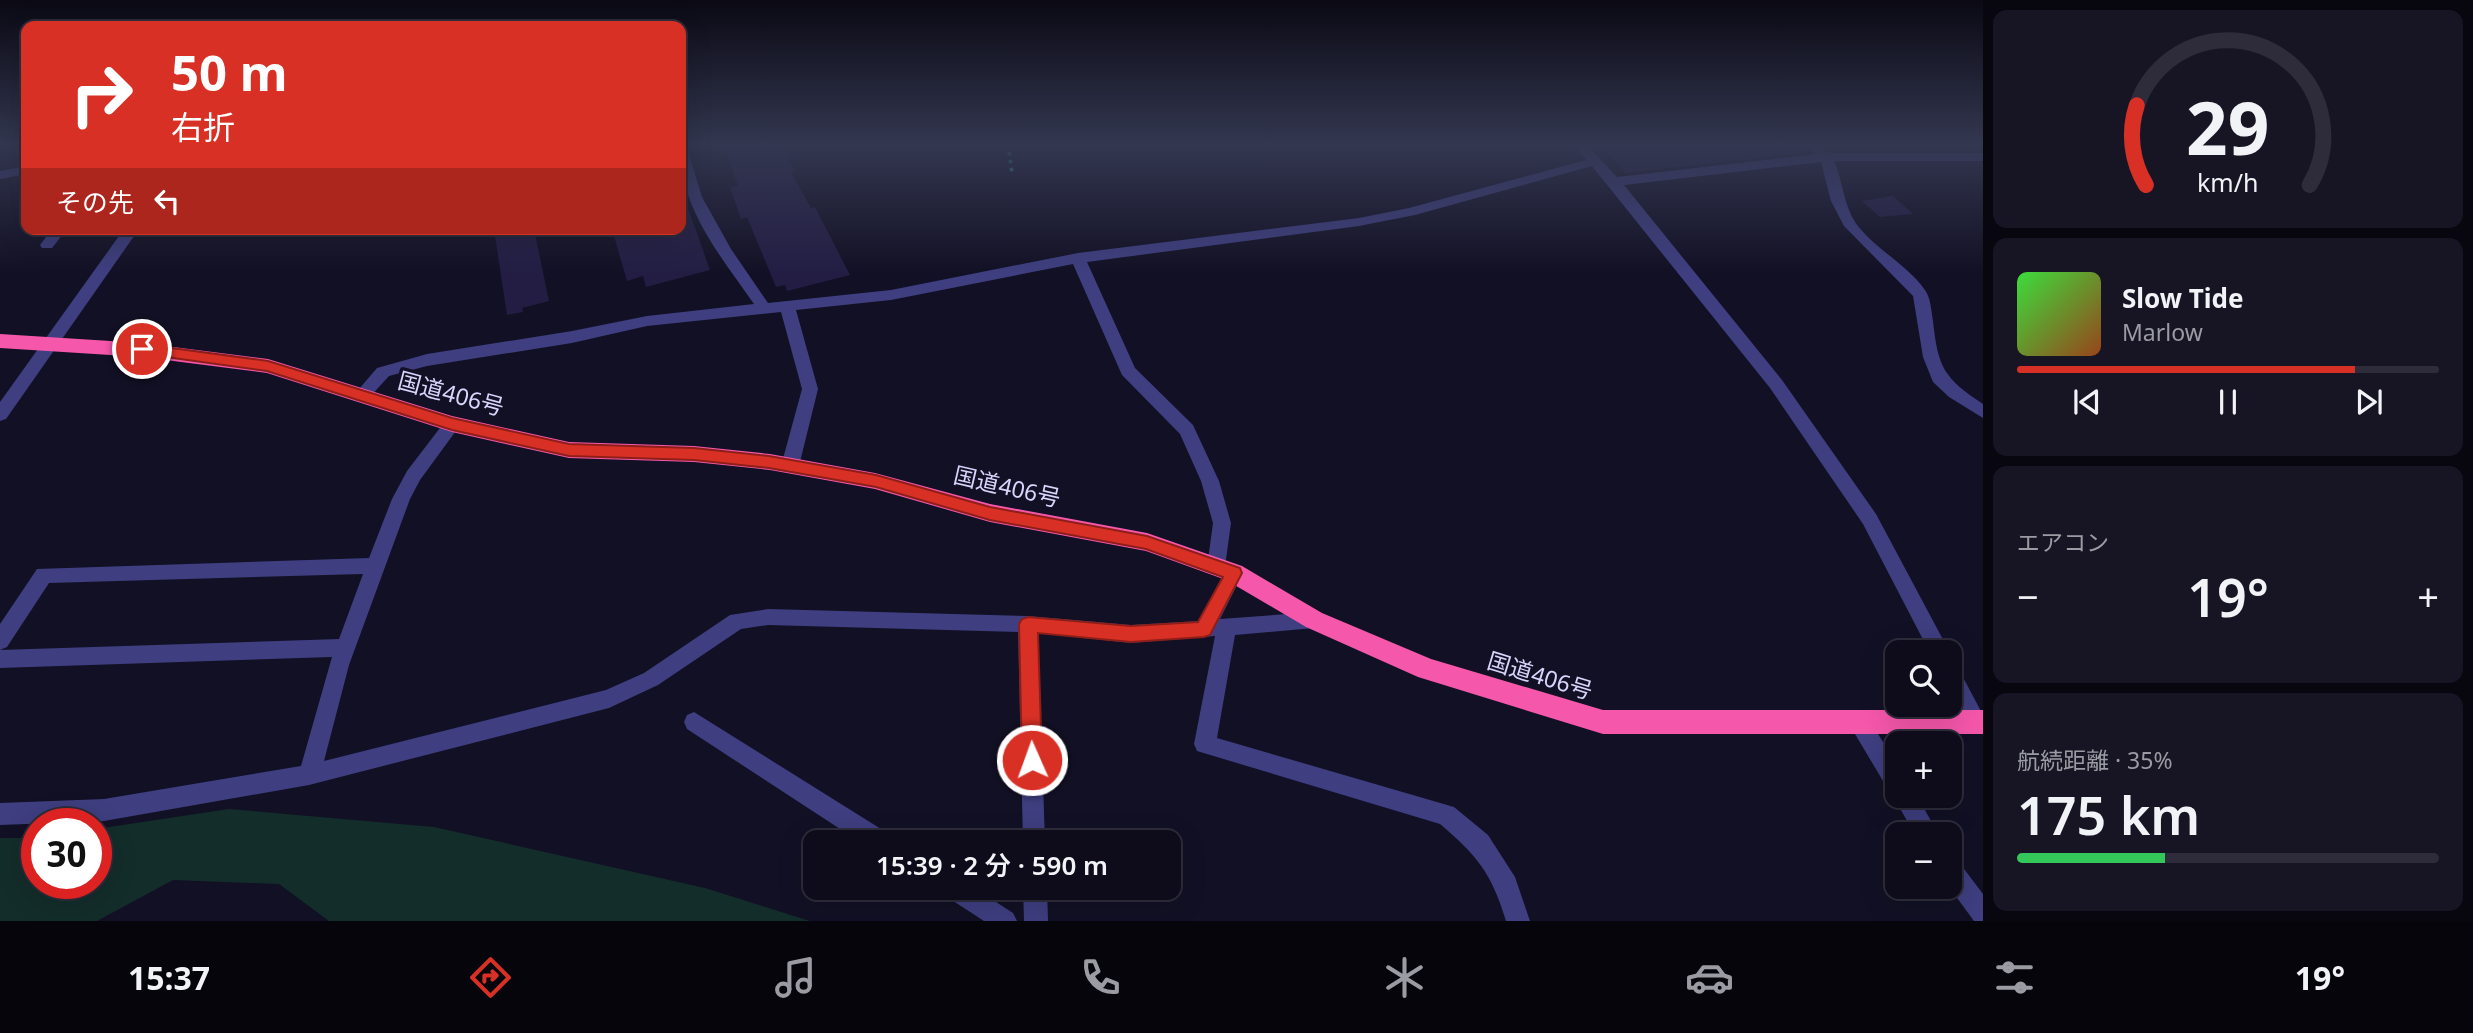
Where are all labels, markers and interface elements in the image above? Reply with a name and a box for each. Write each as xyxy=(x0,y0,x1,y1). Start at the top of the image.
text: 50 m xyxy=(171,39,288,105)
icon: right xyxy=(56,49,147,140)
text: 29 xyxy=(2186,77,2270,176)
text: 右折 xyxy=(171,105,235,148)
text: km/h xyxy=(2197,165,2259,199)
icon: left xyxy=(148,182,186,220)
text: その先 xyxy=(56,184,134,220)
text: Slow Tide xyxy=(2122,280,2244,316)
text: Marlow xyxy=(2122,316,2203,348)
pin xyxy=(112,319,172,379)
icon: arrive xyxy=(123,330,161,368)
street label: 国道406号 xyxy=(395,364,508,423)
icon: previous xyxy=(2068,383,2106,421)
icon: pause xyxy=(2209,383,2247,421)
icon: next xyxy=(2350,383,2388,421)
street label: 国道406号 xyxy=(951,458,1064,514)
text: エアコン xyxy=(2017,526,2109,558)
text: 19° xyxy=(2187,561,2269,632)
text: − xyxy=(2017,570,2039,622)
text: + xyxy=(2417,570,2439,622)
map controls xyxy=(1885,640,1962,899)
button: search xyxy=(1885,640,1962,717)
street label: 国道406号 xyxy=(1484,644,1597,706)
position arrow xyxy=(995,723,1069,797)
button: + xyxy=(1885,731,1962,808)
text: 航続距離 · 35% xyxy=(2017,744,2173,776)
text: 175 km xyxy=(2017,779,2200,850)
speed limit sign: 30 xyxy=(21,808,112,899)
button: − xyxy=(1885,822,1962,899)
text: 15:39 · 2 分 · 590 m xyxy=(876,847,1108,883)
icon: directions xyxy=(466,953,515,1002)
icon: music xyxy=(771,953,820,1002)
icon: phone xyxy=(1076,953,1125,1002)
icon: climate xyxy=(1380,953,1429,1002)
icon: car xyxy=(1685,953,1734,1002)
icon: filters xyxy=(1990,953,2039,1002)
text: 15:37 xyxy=(128,956,210,999)
text: 19° xyxy=(2295,956,2345,999)

